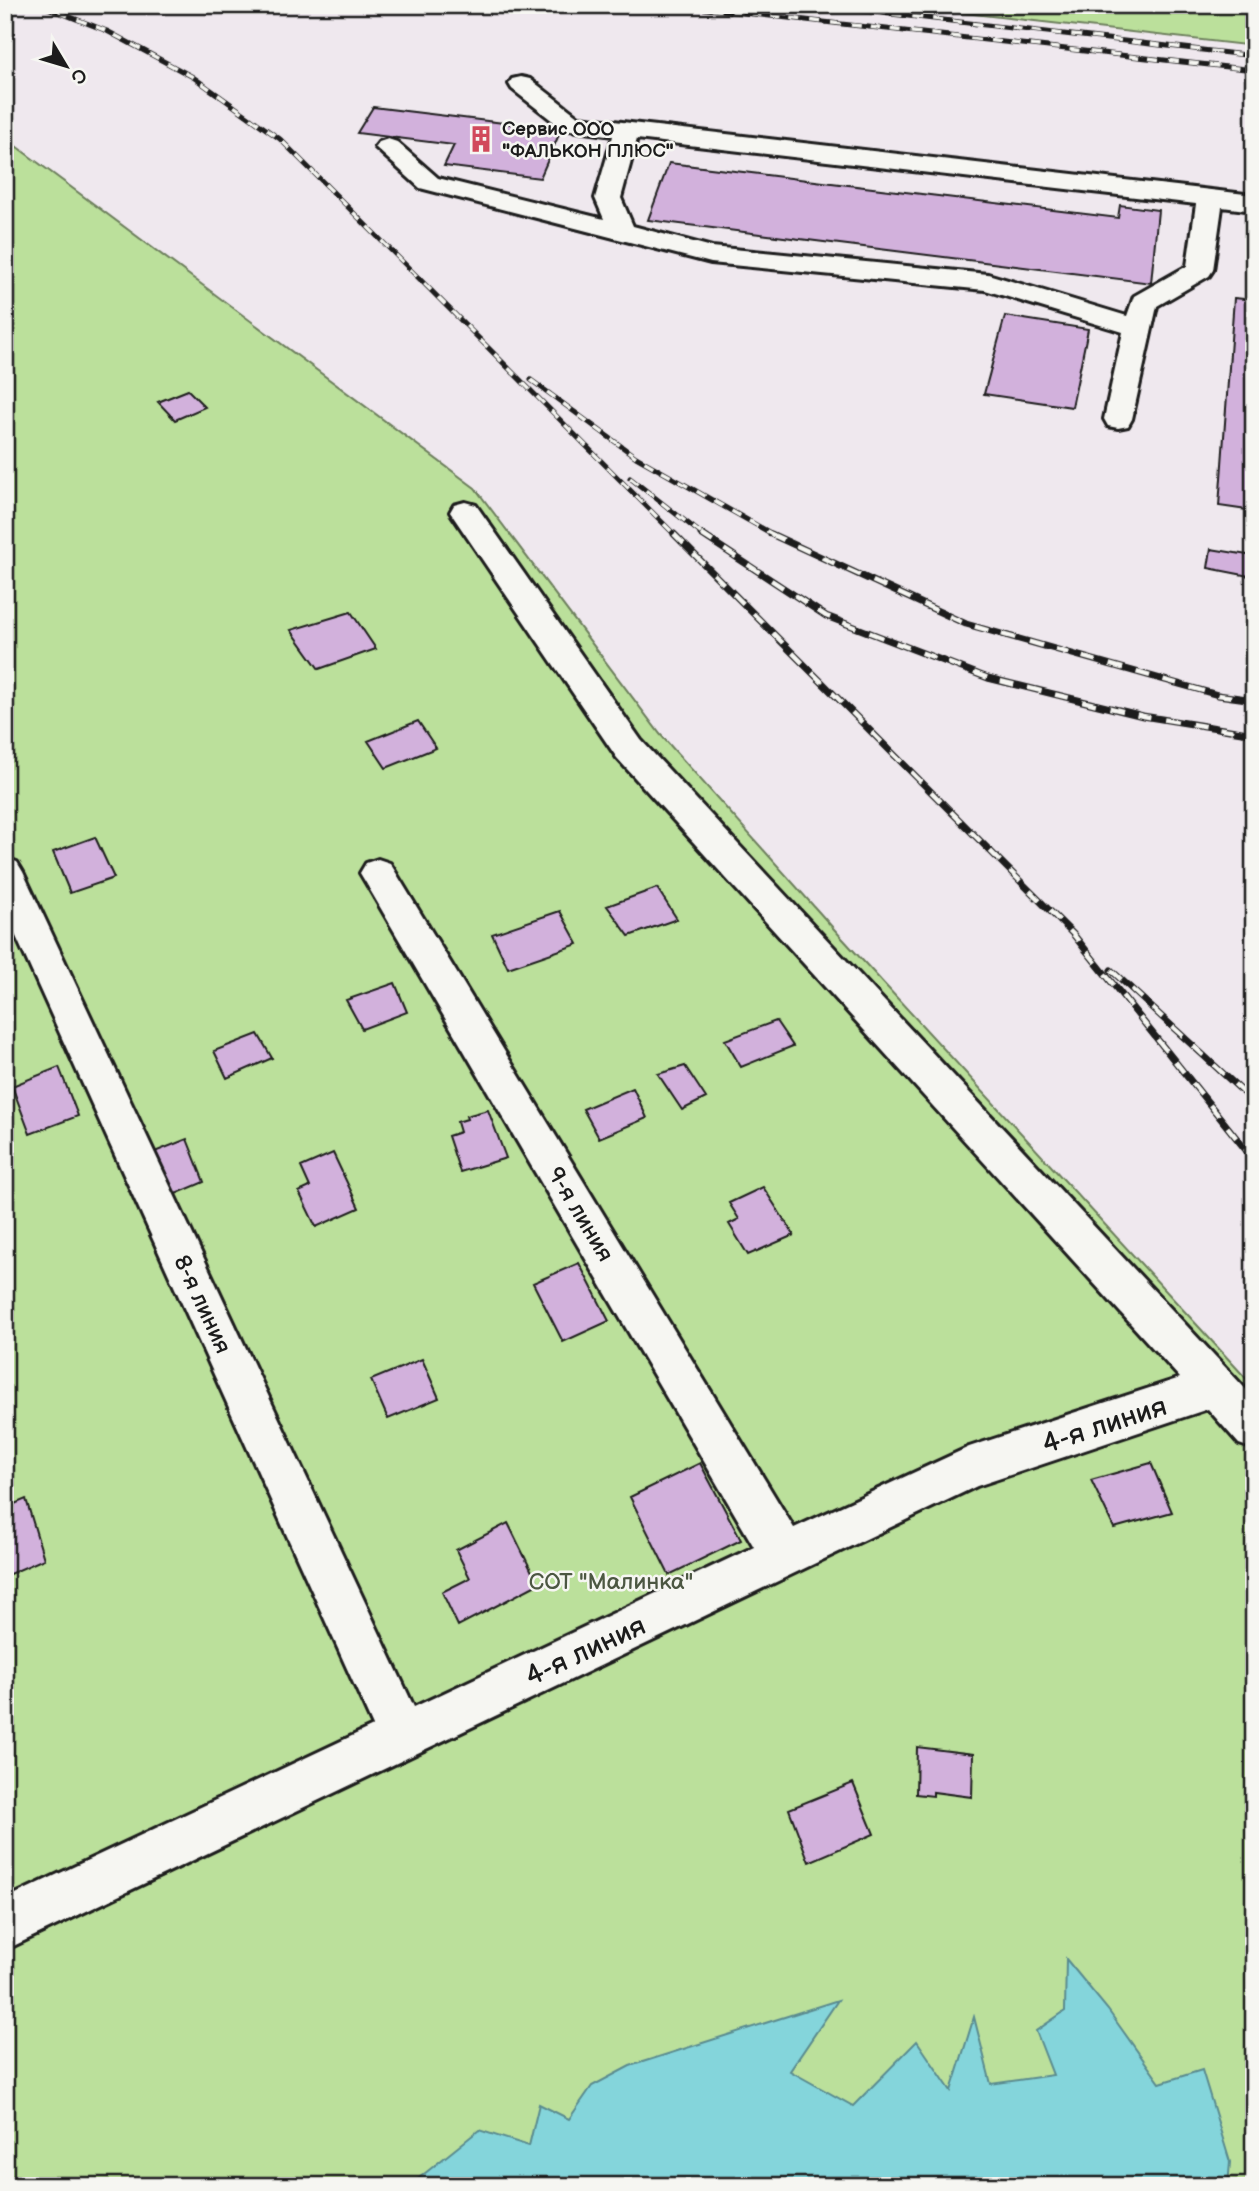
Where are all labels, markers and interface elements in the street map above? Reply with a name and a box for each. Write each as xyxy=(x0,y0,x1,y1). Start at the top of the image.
north arrow xyxy=(32,32,102,102)
text: С xyxy=(65,63,91,88)
place label: Сервис ООО "ФАЛЬКОН ПЛЮС" xyxy=(502,118,674,163)
building icon: Сервис ООО "ФАЛЬКОН ПЛЮС" xyxy=(466,124,496,154)
street label: 9-я линия xyxy=(541,1162,619,1267)
street label: 8-я линия xyxy=(167,1251,237,1358)
street label: 4-я линия xyxy=(1038,1390,1171,1461)
park label: СОТ "Малинка" xyxy=(529,1568,693,1596)
street label: 4-я линия xyxy=(520,1609,651,1694)

